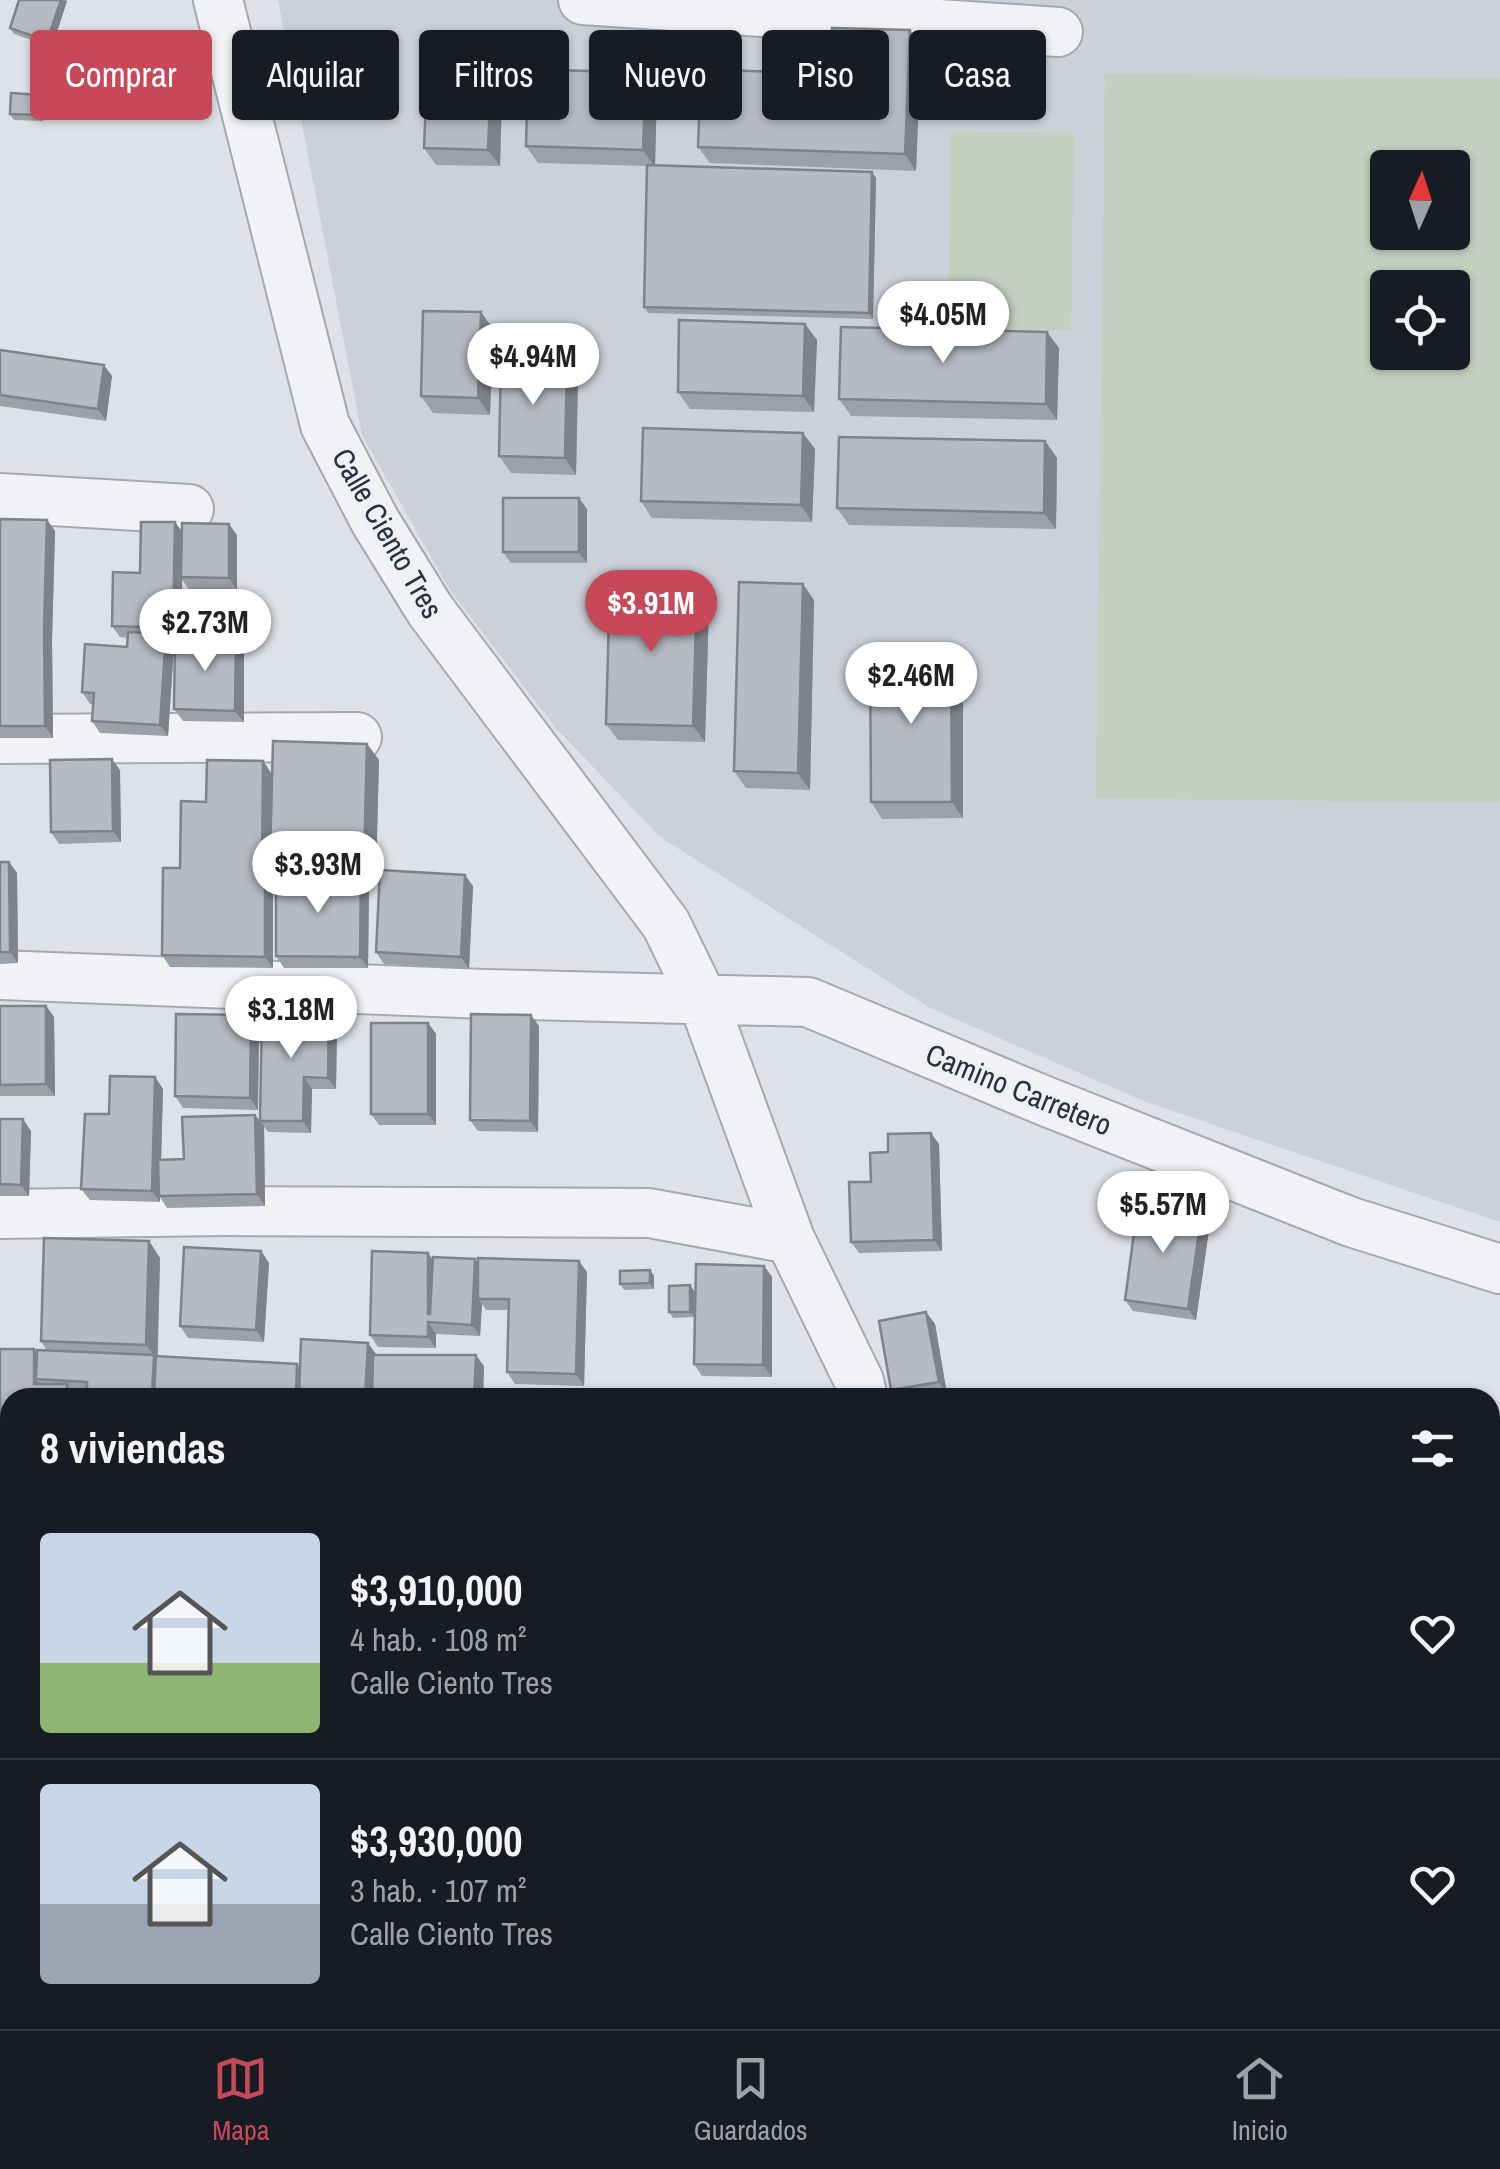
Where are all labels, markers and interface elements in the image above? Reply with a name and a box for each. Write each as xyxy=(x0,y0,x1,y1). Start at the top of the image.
chip: Comprar xyxy=(30,30,212,120)
chip: Alquilar xyxy=(232,30,399,120)
chip: Filtros xyxy=(419,30,569,120)
chip: Nuevo xyxy=(589,30,742,120)
chip: Piso xyxy=(762,30,889,120)
chip: Casa xyxy=(909,30,1046,120)
north arrow xyxy=(1370,150,1470,250)
map controls xyxy=(1370,150,1470,370)
button: locate xyxy=(1370,270,1470,370)
pin: $4.05M xyxy=(862,281,1024,366)
text: $4.05M xyxy=(899,292,987,335)
pin: $4.94M xyxy=(452,323,614,408)
text: $4.94M xyxy=(489,334,577,377)
street label: Calle Ciento Tres xyxy=(323,441,453,625)
pin: $3.91M xyxy=(570,570,732,655)
text: $3.91M xyxy=(607,581,695,624)
pin: $2.73M xyxy=(124,589,286,674)
text: $2.73M xyxy=(161,600,249,643)
pin: $2.46M xyxy=(830,642,992,727)
text: $2.46M xyxy=(867,653,955,696)
pin: $3.93M xyxy=(237,831,399,916)
text: $3.93M xyxy=(274,842,362,885)
pin: $3.18M xyxy=(210,976,372,1061)
text: $3.18M xyxy=(247,987,335,1030)
street label: Camino Carretero xyxy=(920,1034,1118,1144)
pin: $5.57M xyxy=(1082,1171,1244,1256)
text: $5.57M xyxy=(1119,1182,1207,1225)
text: 8 viviendas xyxy=(40,1420,226,1476)
icon: filters xyxy=(1405,1421,1460,1476)
text: $3,910,000 xyxy=(350,1562,522,1618)
icon: home xyxy=(120,1573,240,1693)
icon: heart xyxy=(1405,1606,1460,1661)
text: 4 hab. · 108 m² xyxy=(350,1618,527,1661)
text: Calle Ciento Tres xyxy=(350,1661,553,1704)
text: $3,930,000 xyxy=(350,1813,522,1869)
icon: home xyxy=(120,1824,240,1944)
icon: heart xyxy=(1405,1857,1460,1912)
text: 3 hab. · 107 m² xyxy=(350,1869,527,1912)
text: Calle Ciento Tres xyxy=(350,1912,553,1955)
tab: Mapa xyxy=(212,2051,270,2149)
tab: Guardados xyxy=(694,2051,807,2149)
tab: Inicio xyxy=(1232,2051,1288,2149)

